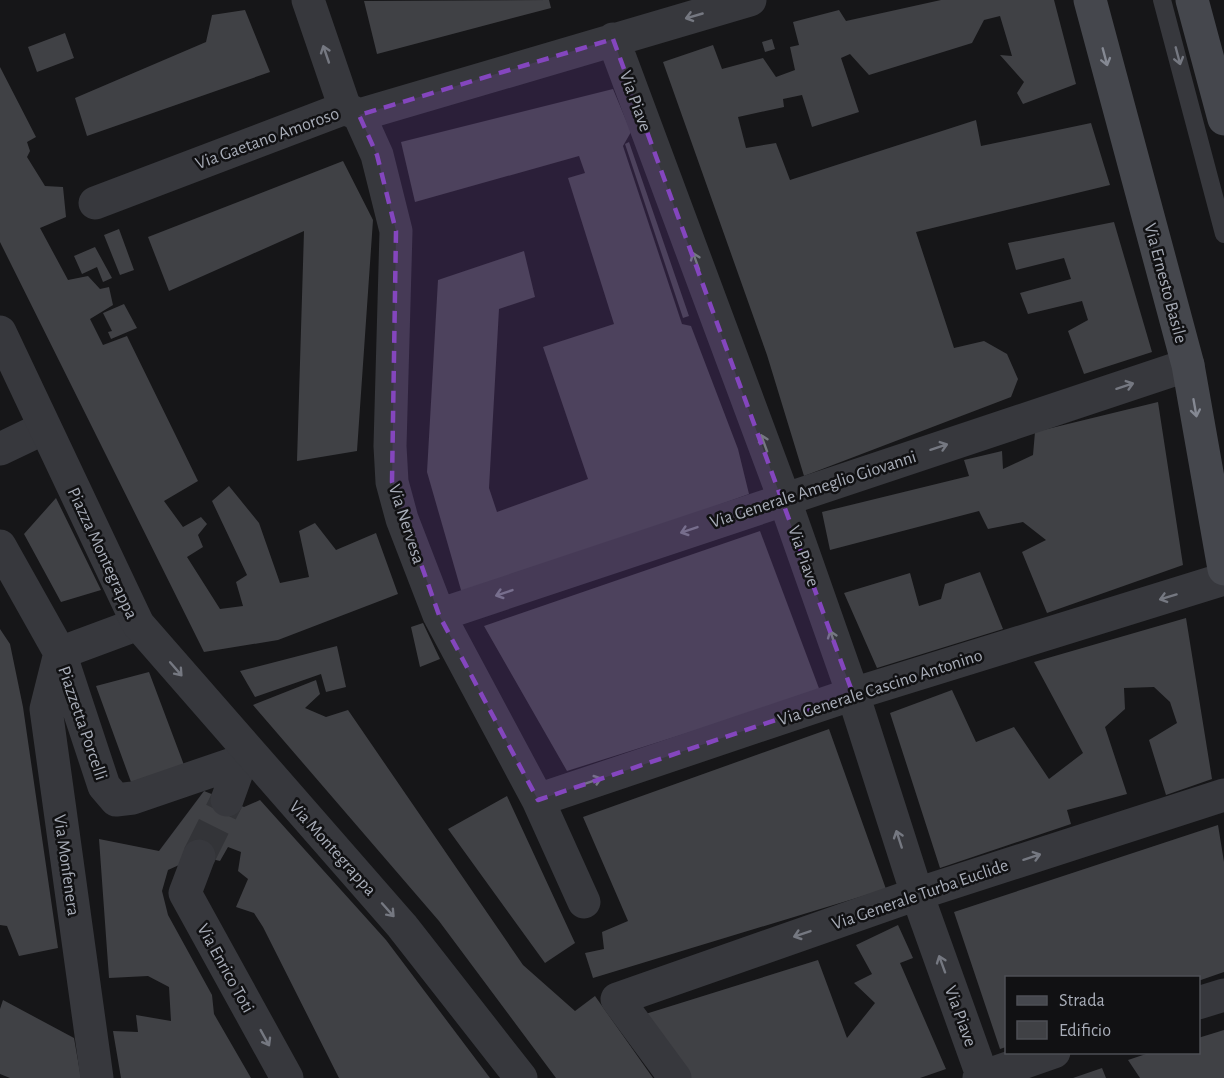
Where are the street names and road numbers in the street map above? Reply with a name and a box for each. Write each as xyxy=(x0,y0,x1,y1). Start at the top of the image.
street label: Via Piave xyxy=(616,69,654,134)
street label: Via Gaetano Amoroso xyxy=(193,105,342,173)
street label: Via Ernesto Basile xyxy=(1140,221,1190,345)
street label: Via Generale Ameglio Giovanni xyxy=(708,448,919,532)
street label: Via Nervesa xyxy=(385,482,427,566)
street label: Piazza Montegrappa xyxy=(64,485,140,622)
street label: Via Piave xyxy=(784,523,822,589)
street label: Via Generale Cascino Antonino xyxy=(776,646,985,730)
street label: Piazzetta Porcelli xyxy=(54,664,110,783)
street label: Via Montegrappa xyxy=(285,798,379,899)
street label: Via Monfenera xyxy=(50,813,82,917)
street label: Via Generale Turba Euclide xyxy=(830,856,1011,934)
street label: Via Enrico Toti xyxy=(193,921,257,1016)
street label: Via Piave xyxy=(941,984,979,1049)

